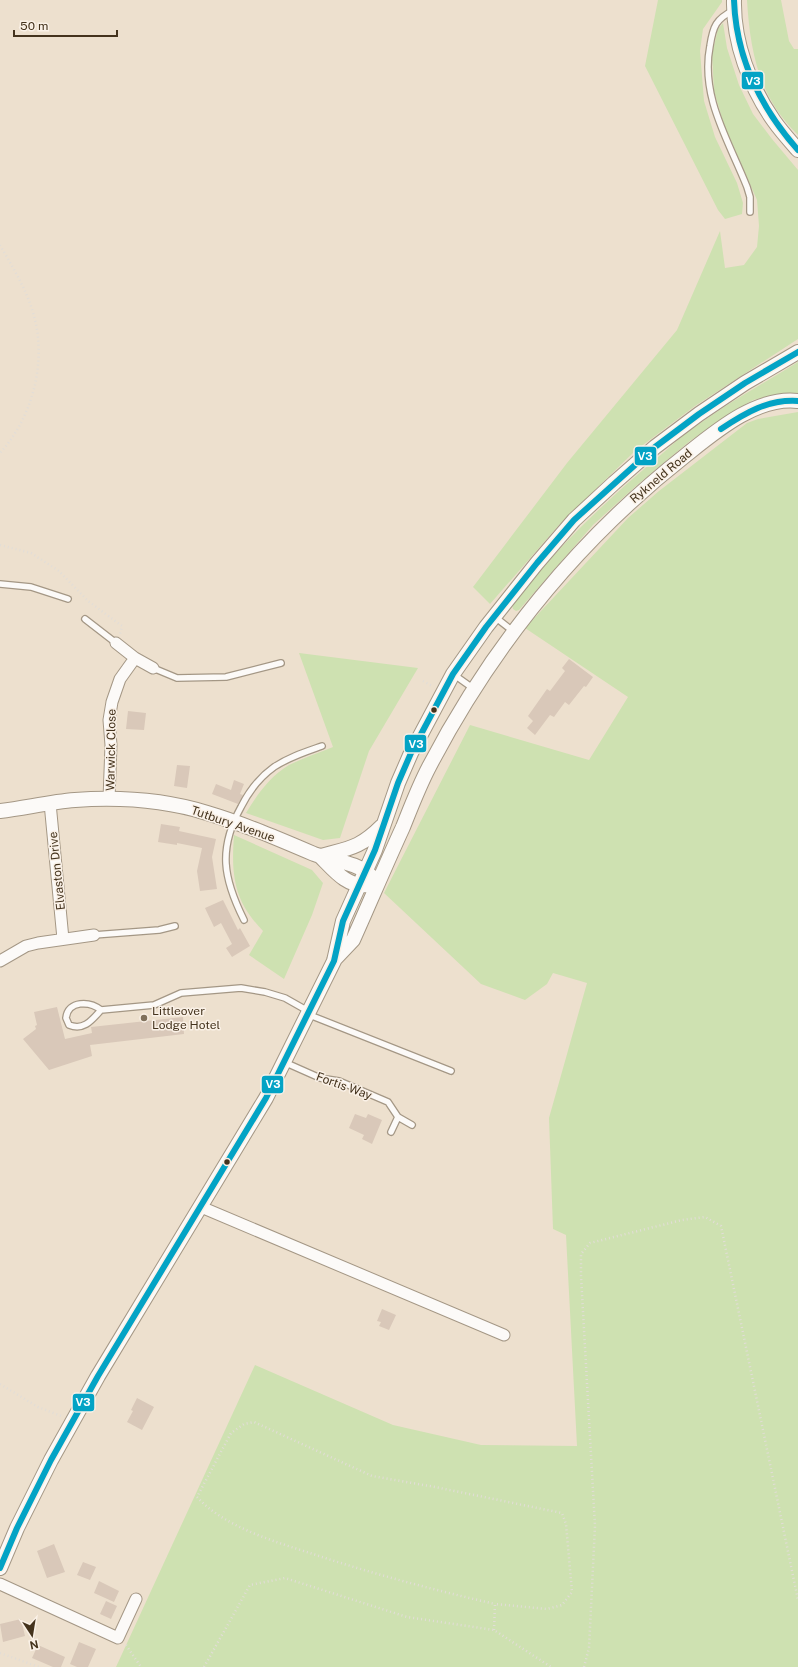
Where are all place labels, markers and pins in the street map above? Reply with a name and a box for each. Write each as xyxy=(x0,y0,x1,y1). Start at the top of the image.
unlabelled marker xyxy=(429,705,439,715)
place label: Littleover Lodge Hotel xyxy=(152,1004,220,1032)
marker: Littleover Lodge Hotel xyxy=(139,1013,149,1023)
unlabelled marker xyxy=(222,1157,232,1167)

